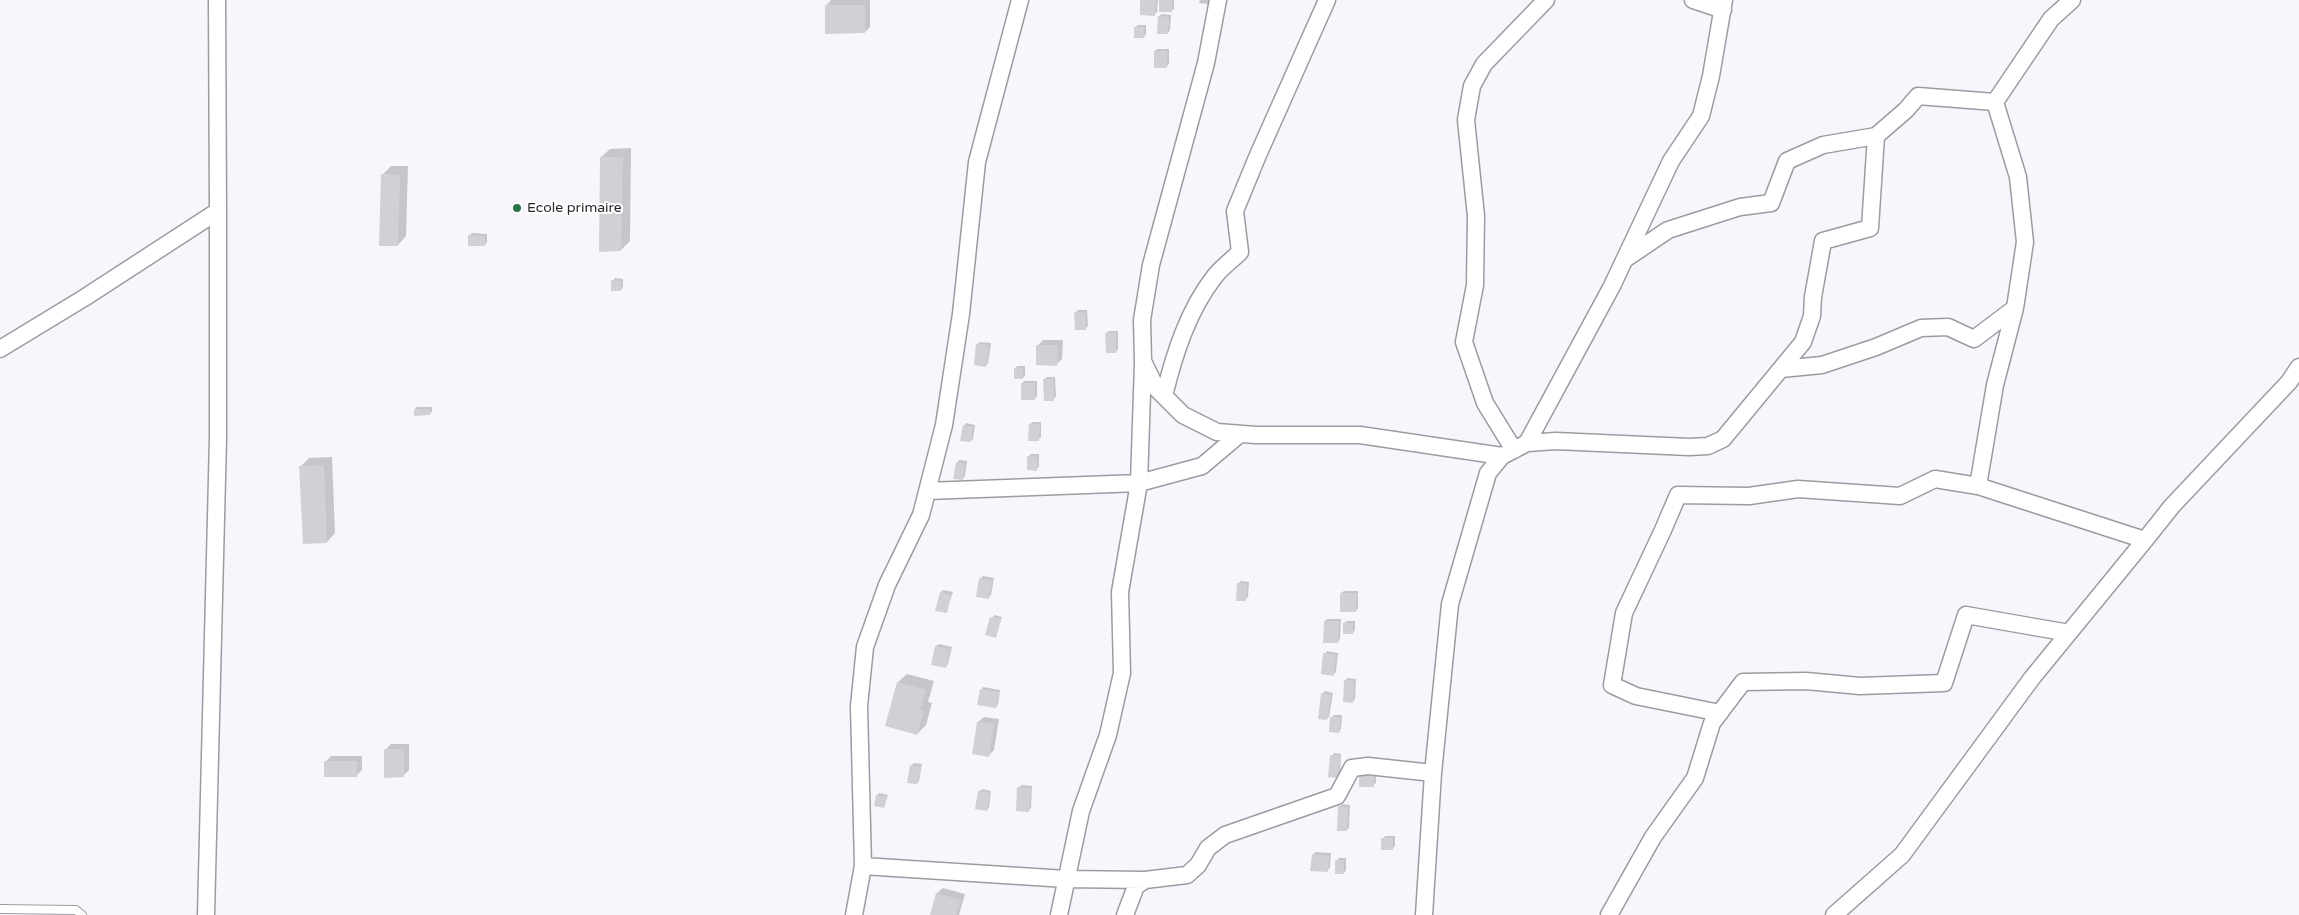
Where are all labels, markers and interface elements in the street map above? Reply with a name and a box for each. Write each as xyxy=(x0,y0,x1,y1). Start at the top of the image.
place label: Ecole primaire xyxy=(527,200,622,216)
marker: Ecole primaire xyxy=(511,202,523,214)

